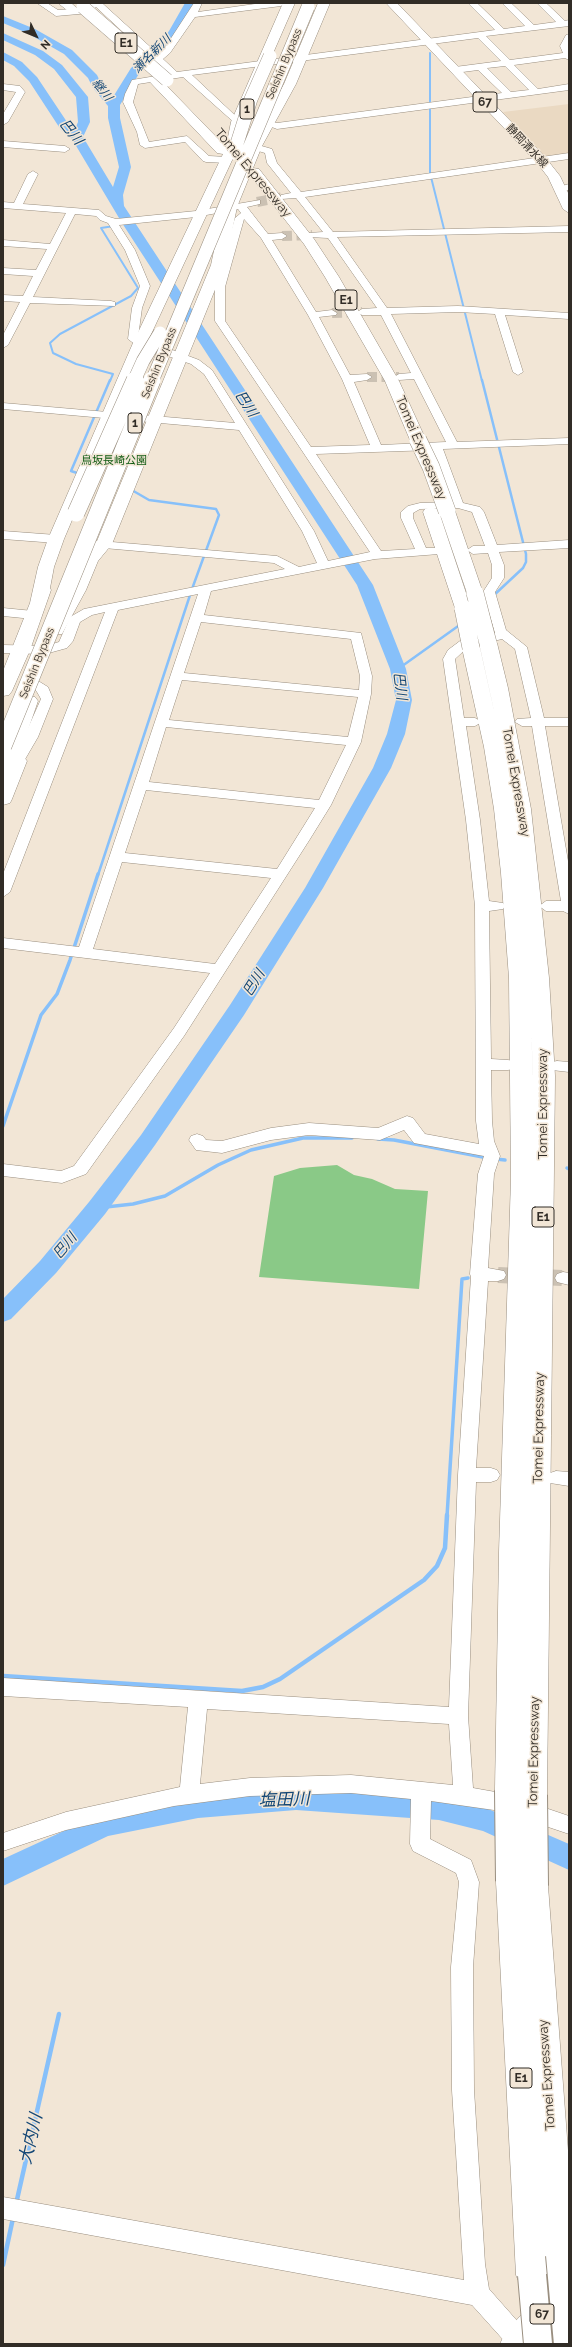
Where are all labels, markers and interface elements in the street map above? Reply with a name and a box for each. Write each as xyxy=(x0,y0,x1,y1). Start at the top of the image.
north arrow xyxy=(16,16,56,56)
street label: Seishin Bypass xyxy=(263,27,305,101)
water label: 瀬名新川 xyxy=(130,32,174,76)
road number: E1 xyxy=(115,33,137,53)
text: N xyxy=(38,37,53,52)
water label: 継川 xyxy=(89,76,115,104)
road number: 67 xyxy=(473,92,497,112)
road number: 1 xyxy=(240,99,254,119)
water label: 巴川 xyxy=(56,116,86,148)
street label: 静岡清水線 xyxy=(503,121,551,171)
street label: Tomei Expressway xyxy=(211,125,295,221)
road number: E1 xyxy=(335,290,357,310)
street label: Seishin Bypass xyxy=(139,326,179,400)
water label: 巴川 xyxy=(231,388,261,420)
street label: Tomei Expressway xyxy=(392,394,450,502)
road number: 1 xyxy=(128,413,142,433)
park label: 鳥坂長崎公園 xyxy=(81,454,147,468)
street label: Seishin Bypass xyxy=(17,626,57,700)
water label: 巴川 xyxy=(390,671,410,701)
street label: Tomei Expressway xyxy=(499,726,533,838)
water label: 巴川 xyxy=(239,967,269,999)
street label: Tomei Expressway xyxy=(535,1048,551,1160)
road number: E1 xyxy=(532,1207,554,1227)
water label: 巴川 xyxy=(50,1230,80,1262)
street label: Tomei Expressway xyxy=(530,1372,548,1484)
street label: Tomei Expressway xyxy=(525,1696,543,1808)
water label: 塩田川 xyxy=(258,1789,310,1811)
street label: Tomei Expressway xyxy=(535,2019,559,2131)
road number: E1 xyxy=(510,2068,532,2088)
water label: 大内川 xyxy=(15,2112,47,2166)
road number: 67 xyxy=(530,2304,554,2324)

